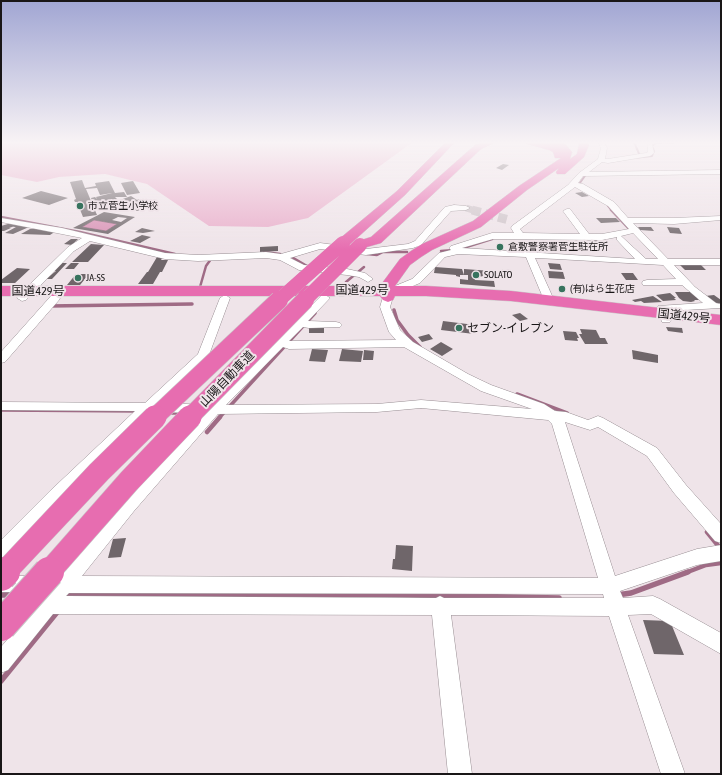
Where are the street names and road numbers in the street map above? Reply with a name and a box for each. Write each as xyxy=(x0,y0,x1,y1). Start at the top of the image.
street label: 国道429号 xyxy=(336,283,388,297)
street label: 国道429号 xyxy=(12,284,64,298)
street label: 国道429号 xyxy=(657,306,711,326)
street label: 山陽自動車道 xyxy=(197,348,257,410)

